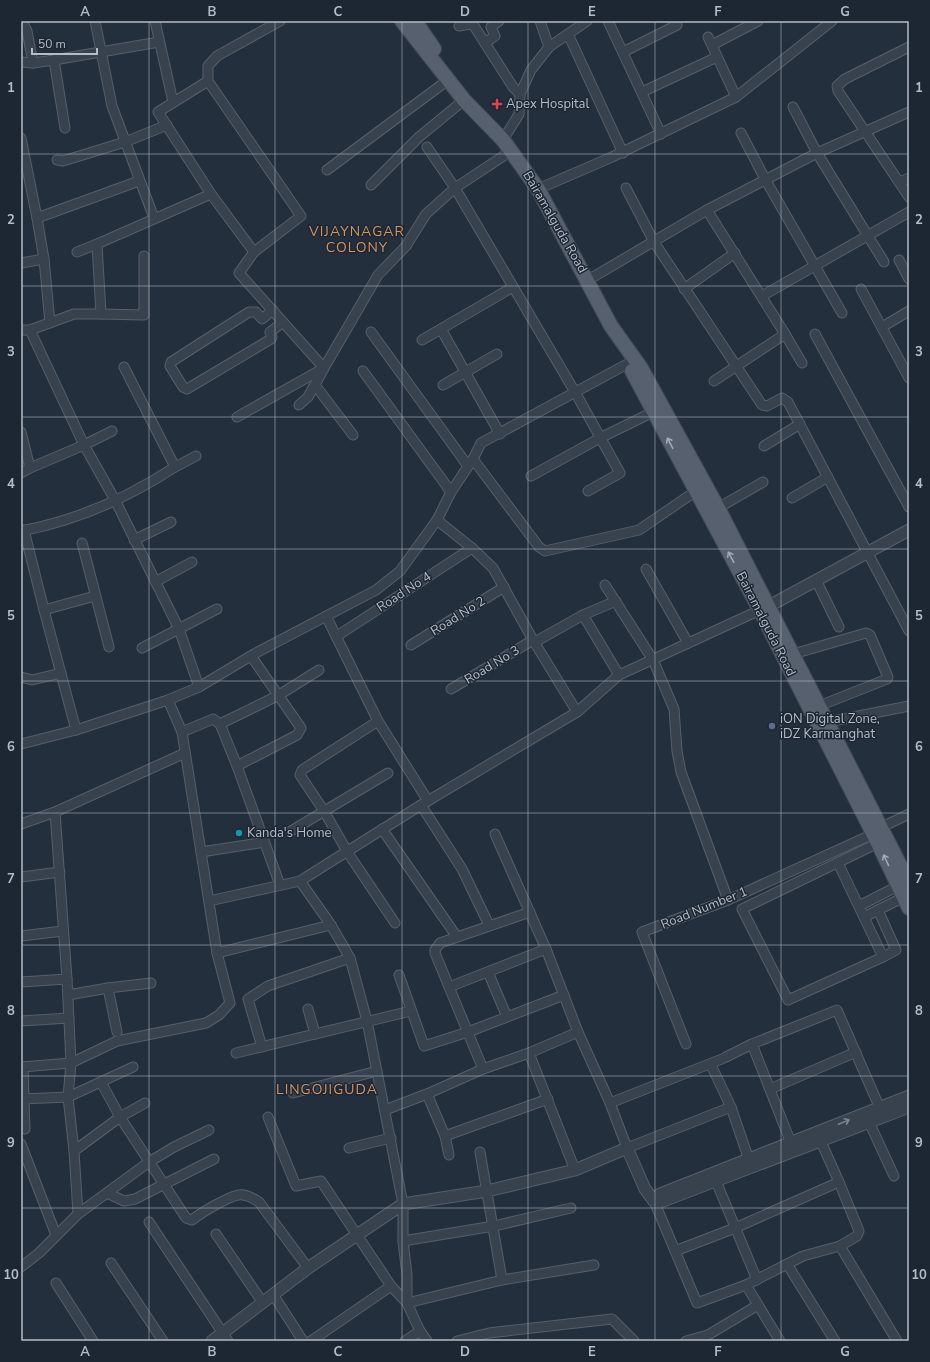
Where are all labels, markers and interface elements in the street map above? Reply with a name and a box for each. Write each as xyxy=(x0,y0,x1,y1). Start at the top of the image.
text: A xyxy=(80,3,90,21)
text: B xyxy=(208,3,217,21)
text: C xyxy=(334,3,343,21)
text: D xyxy=(460,3,470,21)
text: E xyxy=(588,3,596,21)
text: F xyxy=(714,3,722,21)
text: G xyxy=(840,3,850,21)
scale bar xyxy=(32,30,97,56)
text: 50 m xyxy=(38,36,66,52)
text: 1 xyxy=(7,79,15,97)
text: 1 xyxy=(915,79,923,97)
place label: Apex Hospital xyxy=(506,95,589,113)
marker: Apex Hospital xyxy=(491,98,503,110)
street label: Bairamalguda Road xyxy=(518,168,592,276)
text: 2 xyxy=(7,211,15,229)
text: 2 xyxy=(915,211,923,229)
district label: VIJAYNAGAR COLONY xyxy=(308,222,405,257)
text: 3 xyxy=(7,343,15,361)
text: 3 xyxy=(915,343,923,361)
one-way arrow xyxy=(666,437,673,449)
text: 4 xyxy=(7,475,15,493)
text: 4 xyxy=(915,475,923,493)
one-way arrow xyxy=(727,551,735,563)
street label: Road No 4 xyxy=(373,568,435,616)
street label: Bairamalguda Road xyxy=(732,569,800,679)
street label: Road No 2 xyxy=(427,592,489,640)
text: 5 xyxy=(7,607,15,625)
text: 5 xyxy=(915,607,923,625)
street label: Road No 3 xyxy=(461,641,523,689)
place label: iON Digital Zone, iDZ Karmanghat xyxy=(780,710,880,743)
marker: iON Digital Zone, iDZ Karmanghat xyxy=(767,721,777,731)
text: 6 xyxy=(7,738,15,756)
text: 6 xyxy=(915,738,923,756)
place label: Kanda's Home xyxy=(247,824,332,842)
marker: Kanda's Home xyxy=(234,828,244,838)
one-way arrow xyxy=(882,854,889,866)
text: 7 xyxy=(7,870,15,888)
text: 7 xyxy=(915,870,923,888)
street label: Road Number 1 xyxy=(658,882,750,934)
text: 8 xyxy=(7,1002,15,1020)
text: 8 xyxy=(915,1002,923,1020)
district label: LINGOJIGUDA xyxy=(276,1080,378,1099)
one-way arrow xyxy=(837,1117,849,1125)
text: 9 xyxy=(7,1134,15,1152)
text: 9 xyxy=(915,1134,923,1152)
text: 10 xyxy=(3,1266,19,1284)
text: 10 xyxy=(911,1266,927,1284)
text: A xyxy=(80,1343,90,1361)
text: B xyxy=(208,1343,217,1361)
text: C xyxy=(334,1343,343,1361)
text: D xyxy=(460,1343,470,1361)
text: E xyxy=(588,1343,596,1361)
text: F xyxy=(714,1343,722,1361)
text: G xyxy=(840,1343,850,1361)

